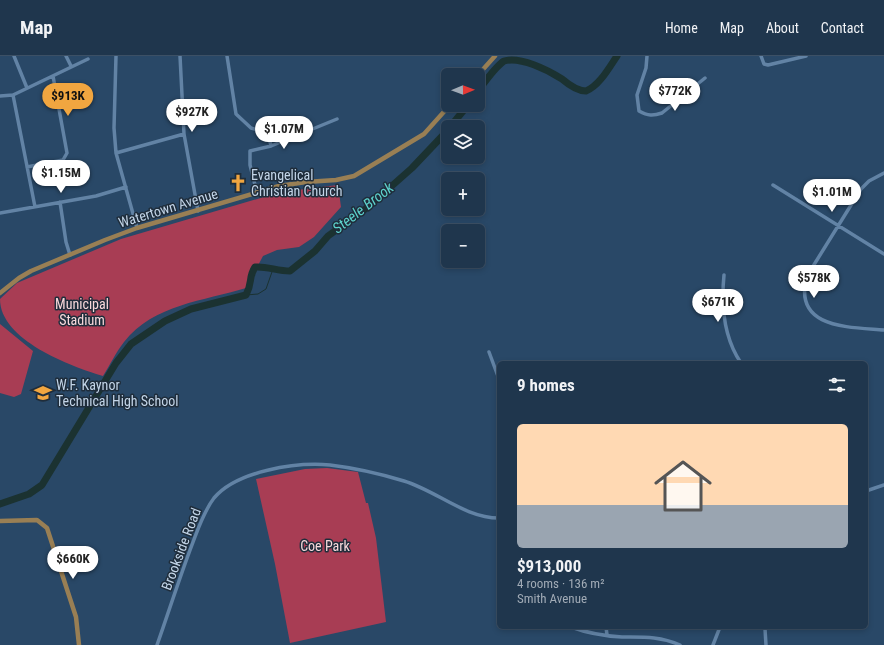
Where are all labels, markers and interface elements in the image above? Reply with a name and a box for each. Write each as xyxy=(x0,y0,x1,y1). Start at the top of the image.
text: Map xyxy=(20,16,53,39)
text: Home xyxy=(665,20,698,36)
text: Map xyxy=(720,20,744,36)
text: About xyxy=(766,20,799,36)
text: Contact xyxy=(821,20,864,36)
north arrow xyxy=(441,68,485,112)
map controls xyxy=(441,68,485,268)
pin: $772K xyxy=(647,78,703,112)
pin: $913K xyxy=(40,83,96,117)
text: $772K xyxy=(658,83,692,98)
text: $913K xyxy=(51,88,85,103)
pin: $927K xyxy=(164,99,220,133)
text: $927K xyxy=(175,104,209,119)
pin: $1.07M xyxy=(251,116,317,150)
button: layers xyxy=(441,120,485,164)
text: $1.07M xyxy=(264,121,304,136)
pin: $1.15M xyxy=(28,160,94,194)
text: $1.15M xyxy=(41,165,81,180)
place label: Evangelical Christian Church xyxy=(251,167,342,199)
button: + xyxy=(441,172,485,216)
church icon: Evangelical Christian Church xyxy=(228,173,248,193)
water label: Steele Brook xyxy=(329,178,397,237)
pin: $1.01M xyxy=(799,179,865,213)
text: $1.01M xyxy=(812,184,852,199)
street label: Watertown Avenue xyxy=(116,185,220,231)
button: − xyxy=(441,224,485,268)
pin: $578K xyxy=(786,265,842,299)
text: $578K xyxy=(797,270,831,285)
pin: $671K xyxy=(690,289,746,323)
text: $671K xyxy=(701,294,735,309)
park label: Municipal Stadium xyxy=(55,296,109,328)
icon: filters xyxy=(826,374,848,396)
text: 9 homes xyxy=(517,375,575,395)
place label: W.F. Kaynor Technical High School xyxy=(56,377,179,409)
school or university icon: W.F. Kaynor Technical High School xyxy=(33,383,53,403)
icon: home xyxy=(647,450,719,522)
street label: Brookside Road xyxy=(158,506,204,592)
park label: Coe Park xyxy=(300,538,351,554)
pin: $660K xyxy=(45,546,101,580)
text: $660K xyxy=(56,551,90,566)
text: $913,000 xyxy=(517,556,581,576)
text: 4 rooms · 136 m² xyxy=(517,576,604,591)
text: Smith Avenue xyxy=(517,591,587,606)

